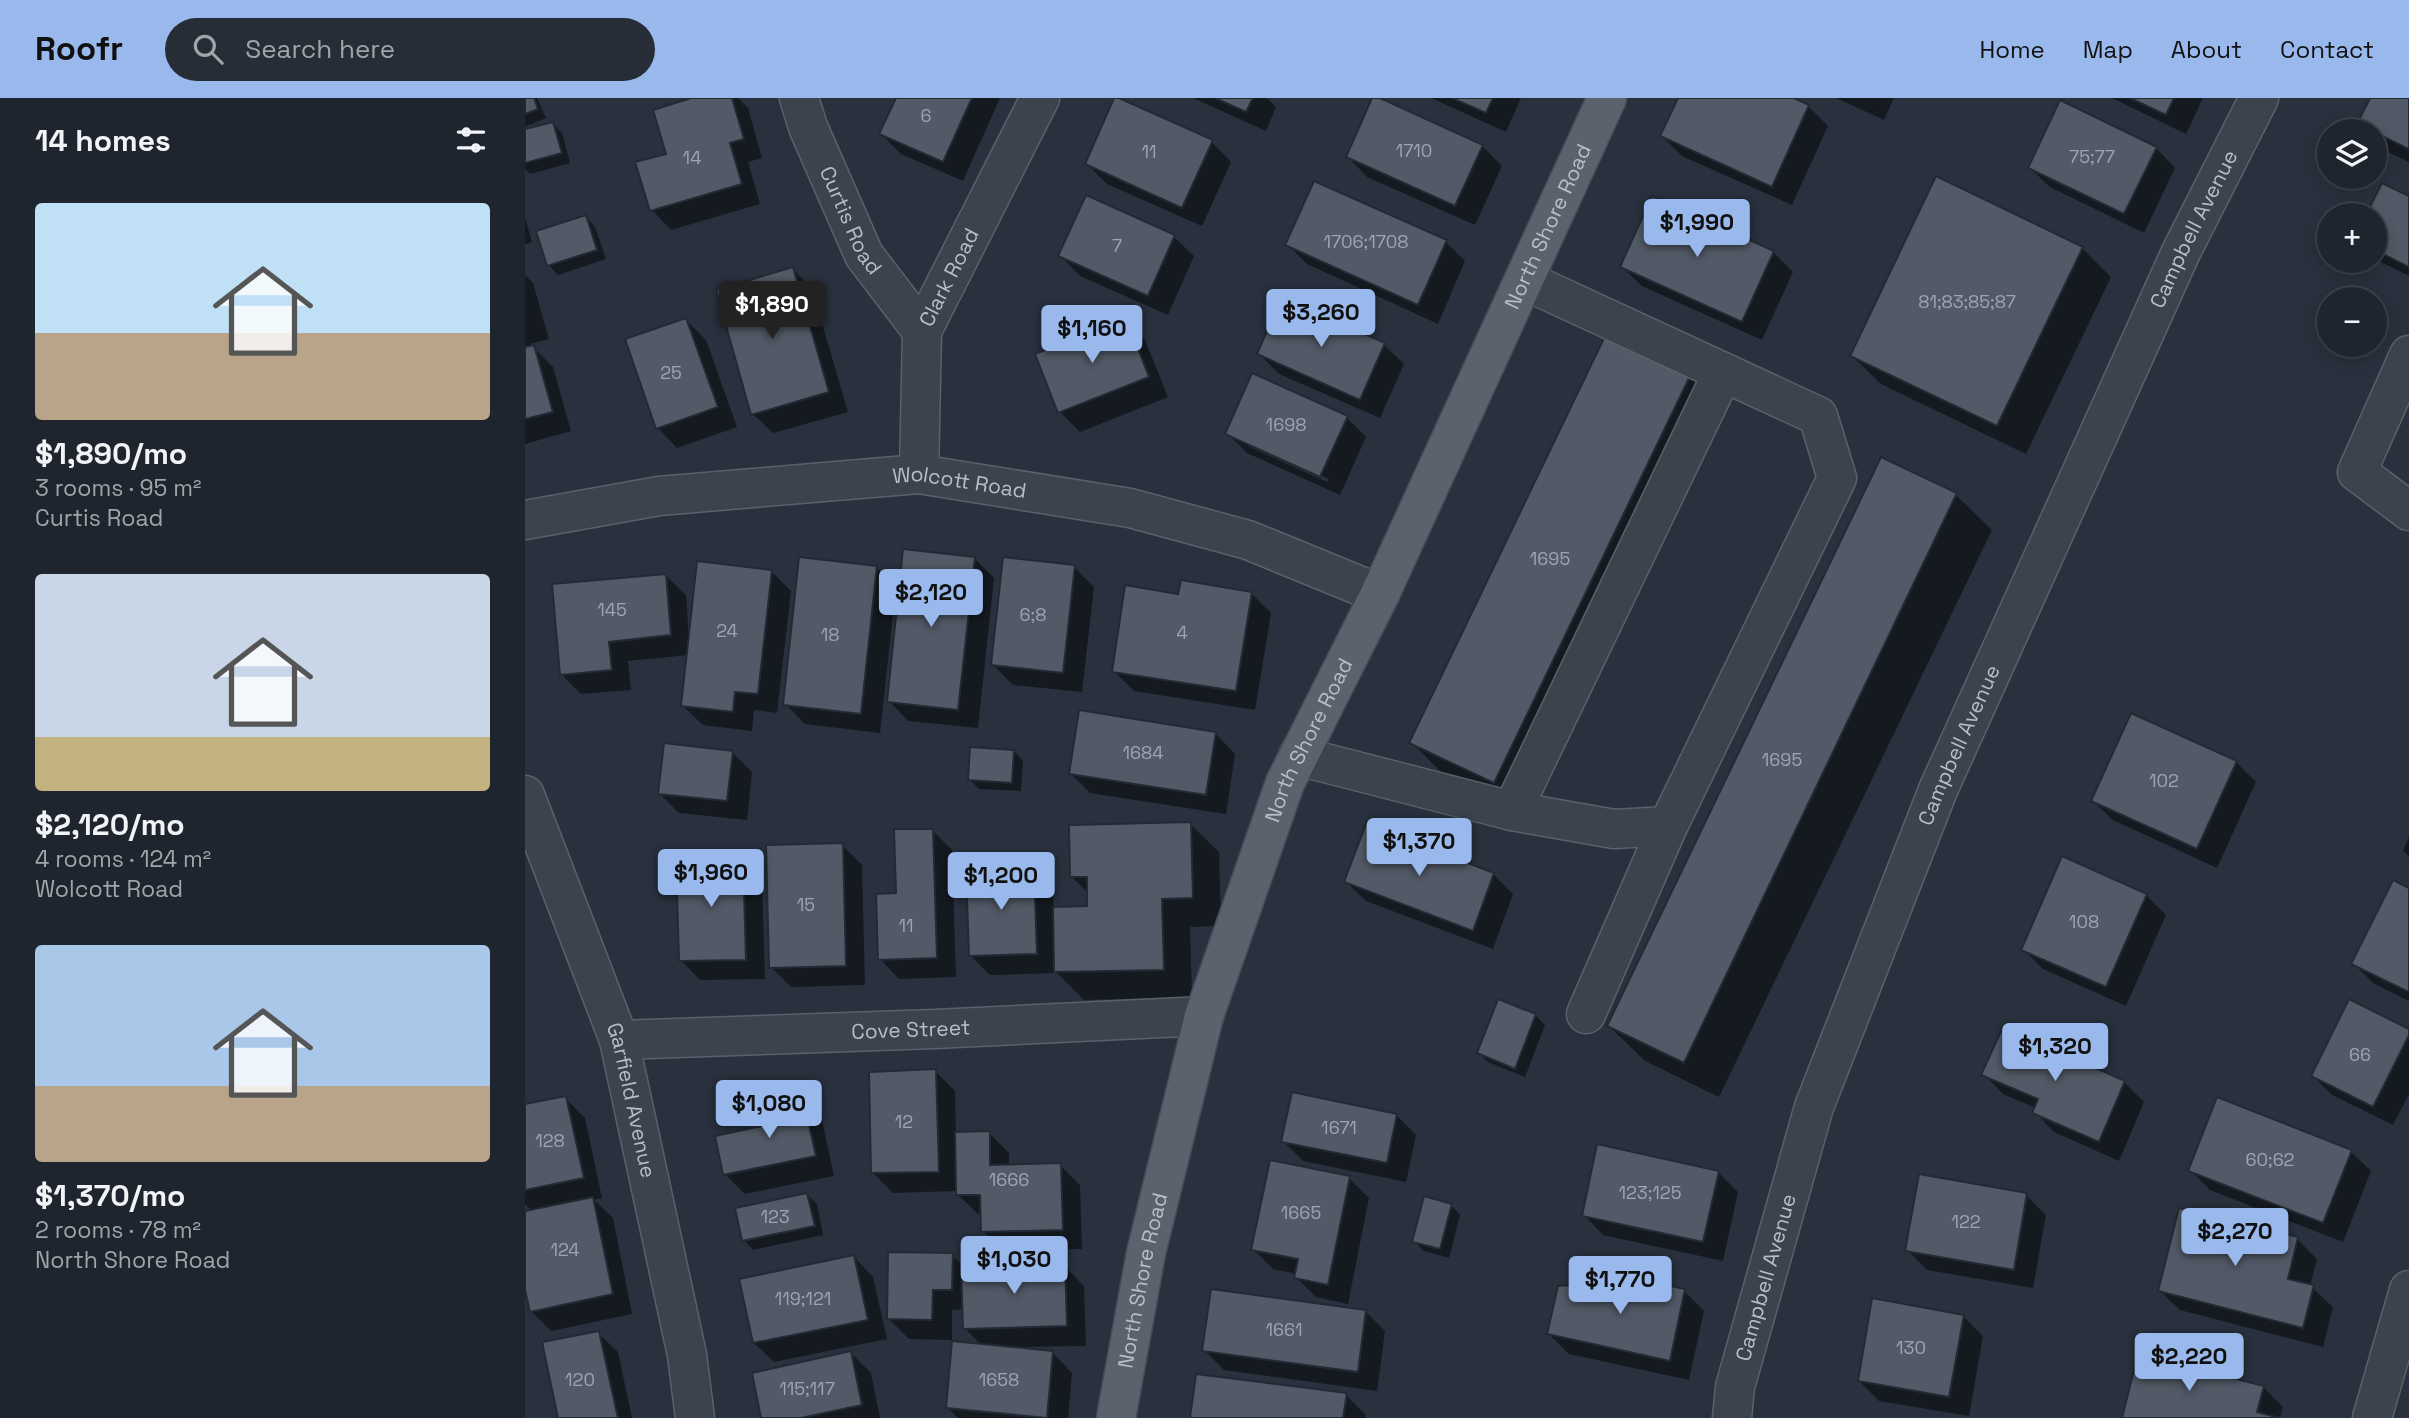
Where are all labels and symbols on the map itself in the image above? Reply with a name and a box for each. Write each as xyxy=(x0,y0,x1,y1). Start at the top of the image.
house number: 6 xyxy=(920,104,932,127)
house number: 1710 xyxy=(1396,139,1432,162)
house number: 11 xyxy=(1141,140,1157,163)
street label: North Shore Road xyxy=(1498,140,1597,313)
house number: 75;77 xyxy=(2069,145,2115,168)
street label: Campbell Avenue xyxy=(2143,145,2243,312)
house number: 14 xyxy=(683,146,701,169)
street label: Curtis Road xyxy=(814,162,888,280)
pin: $1,990 xyxy=(1640,200,1754,259)
street label: Clark Road xyxy=(912,223,985,331)
house number: 1706;1708 xyxy=(1324,230,1408,253)
house number: 7 xyxy=(1112,234,1122,257)
pin: $1,890 xyxy=(715,282,829,341)
pin: $3,260 xyxy=(1264,289,1378,349)
house number: 81;83;85;87 xyxy=(1918,290,2016,313)
pin: $1,160 xyxy=(1035,306,1149,365)
house number: 25 xyxy=(660,361,682,384)
house number: 1698 xyxy=(1266,413,1306,436)
street label: Wolcott Road xyxy=(891,460,1028,504)
house number: 1695 xyxy=(1530,547,1570,570)
pin: $2,120 xyxy=(874,570,988,629)
house number: 145 xyxy=(597,598,627,621)
house number: 6;8 xyxy=(1020,603,1046,626)
house number: 24 xyxy=(716,619,738,642)
house number: 4 xyxy=(1176,621,1188,644)
house number: 18 xyxy=(821,623,839,646)
street label: North Shore Road xyxy=(1258,654,1359,826)
street label: Campbell Avenue xyxy=(1912,660,2006,829)
house number: 1684 xyxy=(1122,741,1164,764)
house number: 1695 xyxy=(1762,748,1802,771)
house number: 102 xyxy=(2149,769,2179,792)
pin: $1,370 xyxy=(1362,818,1476,878)
pin: $1,960 xyxy=(654,850,768,909)
pin: $1,200 xyxy=(944,852,1058,912)
house number: 15 xyxy=(797,893,815,916)
house number: 108 xyxy=(2069,910,2099,933)
house number: 11 xyxy=(898,914,914,937)
street label: Cove Street xyxy=(851,1013,971,1045)
street label: Garfield Avenue xyxy=(601,1019,662,1180)
pin: $1,320 xyxy=(1998,1024,2112,1083)
house number: 66 xyxy=(2349,1043,2371,1066)
pin: $1,080 xyxy=(712,1080,826,1140)
house number: 12 xyxy=(895,1110,913,1133)
house number: 1671 xyxy=(1321,1116,1357,1139)
house number: 128 xyxy=(535,1129,565,1152)
house number: 60;62 xyxy=(2246,1148,2294,1171)
house number: 1666 xyxy=(989,1168,1029,1191)
house number: 123;125 xyxy=(1619,1181,1681,1204)
street label: North Shore Road xyxy=(1111,1190,1173,1370)
street label: Campbell Avenue xyxy=(1729,1190,1802,1364)
house number: 1665 xyxy=(1281,1201,1321,1224)
house number: 123 xyxy=(760,1205,790,1228)
pin: $2,270 xyxy=(2178,1208,2292,1268)
house number: 122 xyxy=(1951,1210,1981,1233)
pin: $1,030 xyxy=(957,1236,1071,1296)
house number: 124 xyxy=(550,1238,580,1261)
pin: $1,770 xyxy=(1563,1256,1677,1316)
house number: 119;121 xyxy=(775,1287,831,1310)
house number: 1661 xyxy=(1265,1318,1303,1341)
pin: $2,220 xyxy=(2132,1334,2246,1393)
house number: 130 xyxy=(1896,1336,1926,1359)
house number: 120 xyxy=(565,1368,595,1391)
house number: 1658 xyxy=(979,1368,1019,1391)
house number: 115;117 xyxy=(779,1377,835,1400)

